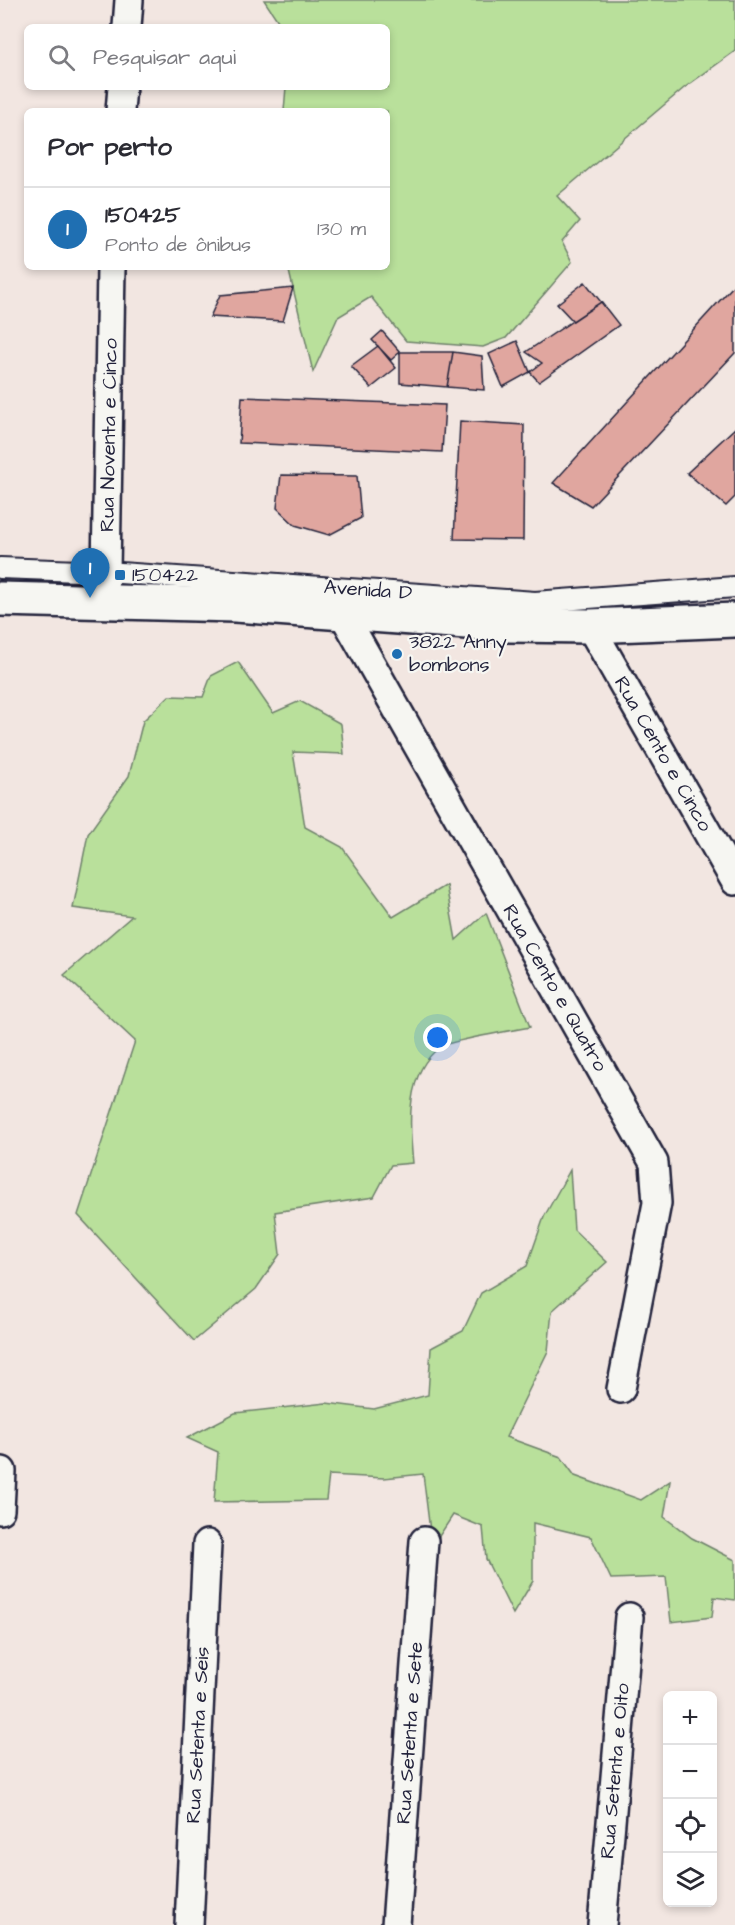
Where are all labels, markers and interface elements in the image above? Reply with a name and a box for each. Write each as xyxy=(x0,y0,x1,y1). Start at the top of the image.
search box xyxy=(24,24,390,90)
icon: search xyxy=(45,41,78,74)
text: Pesquisar aqui xyxy=(93,42,236,73)
text: Por perto xyxy=(48,129,172,165)
text: 150425 xyxy=(105,200,180,231)
text: 1 xyxy=(66,215,69,243)
text: 130 m xyxy=(317,215,366,243)
text: Ponto de ônibus xyxy=(105,231,251,259)
street label: Rua Noventa e Cinco xyxy=(93,338,125,532)
pin: 1 xyxy=(70,548,110,598)
place label: 150422 xyxy=(132,561,198,589)
marker: 150422 xyxy=(113,568,127,582)
street label: Avenida D xyxy=(323,573,413,607)
place label: 3822 Anny bombons xyxy=(409,628,507,679)
marker: 3822 Anny bombons xyxy=(390,647,404,661)
street label: Rua Cento e Cinco xyxy=(607,671,719,837)
street label: Rua Cento e Quatro xyxy=(496,899,614,1077)
your location xyxy=(423,1023,452,1052)
street label: Rua Setenta e Sete xyxy=(390,1641,430,1825)
street label: Rua Setenta e Seis xyxy=(179,1646,217,1824)
street label: Rua Setenta e Oito xyxy=(593,1682,637,1860)
map controls xyxy=(663,1691,717,1907)
button: + xyxy=(663,1691,717,1745)
button: − xyxy=(663,1745,717,1799)
button: locate xyxy=(663,1799,717,1853)
button: layers xyxy=(663,1853,717,1907)

